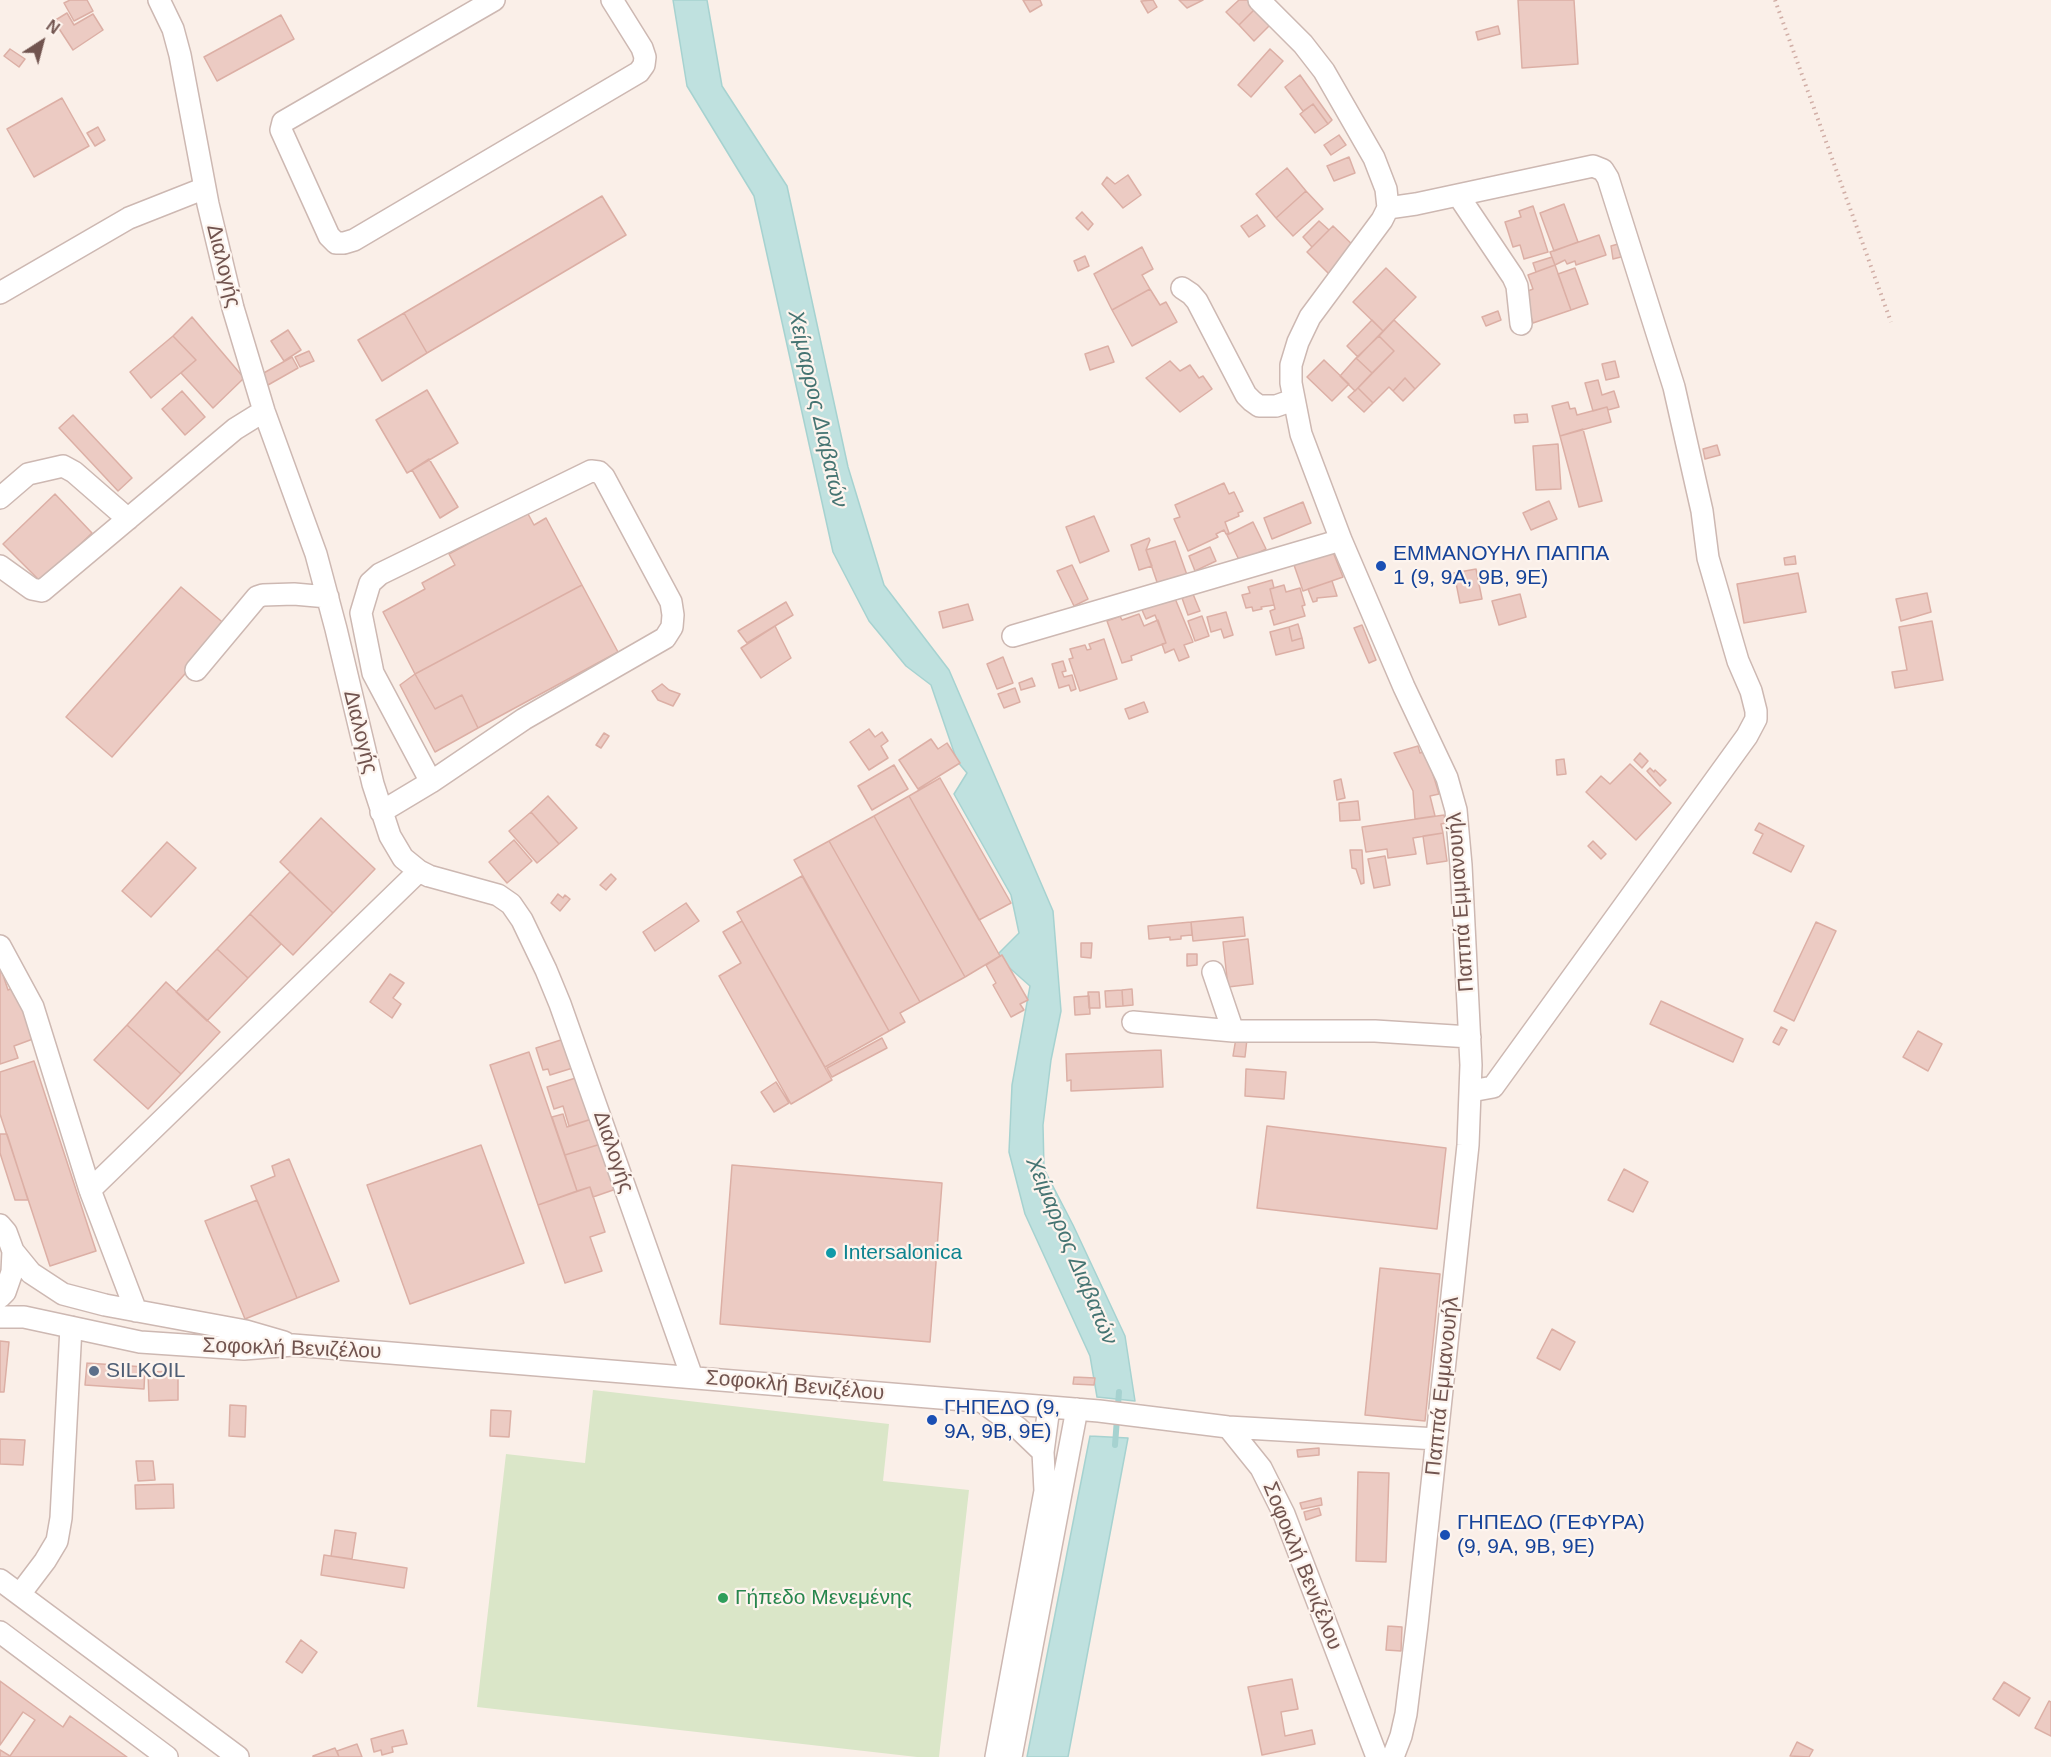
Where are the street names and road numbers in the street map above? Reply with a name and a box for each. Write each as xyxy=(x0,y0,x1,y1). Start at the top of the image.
street label: Διαλογής xyxy=(200,222,246,310)
street label: Διαλογής xyxy=(337,688,383,776)
street label: Παππά Εμμανουήλ xyxy=(1442,811,1480,993)
street label: Διαλογής xyxy=(587,1108,639,1196)
street label: Παππά Εμμανουήλ xyxy=(1421,1295,1465,1477)
street label: Σοφοκλή Βενιζέλου xyxy=(202,1333,382,1365)
street label: Σοφοκλή Βενιζέλου xyxy=(705,1366,885,1406)
street label: Σοφοκλή Βενιζέλου xyxy=(1257,1478,1347,1654)

